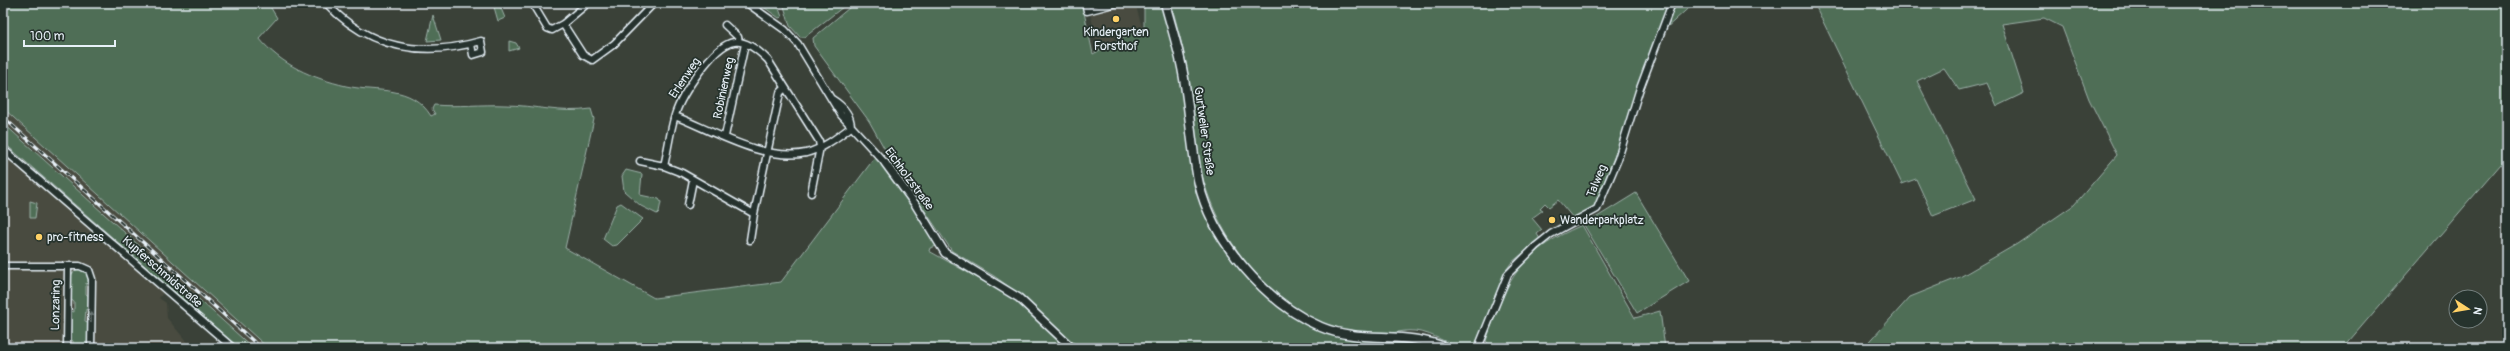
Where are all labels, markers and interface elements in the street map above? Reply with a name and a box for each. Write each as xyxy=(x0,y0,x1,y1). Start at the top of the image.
marker: Kindergarten Forsthof xyxy=(1111,14,1121,24)
scale bar xyxy=(24,22,115,48)
place label: Kindergarten Forsthof xyxy=(1083,25,1149,54)
text: 100 m xyxy=(30,29,65,44)
street label: Erlenweg xyxy=(666,55,704,101)
street label: Robinienweg xyxy=(710,56,738,120)
street label: Gurtweiler Straße xyxy=(1190,86,1218,176)
street label: Eichholzstraße xyxy=(881,145,937,213)
street label: Talweg xyxy=(1584,162,1610,200)
place label: Wanderparkplatz xyxy=(1560,213,1644,228)
marker: Wanderparkplatz xyxy=(1547,215,1557,225)
place label: pro-fitness xyxy=(47,230,104,245)
marker: pro-fitness xyxy=(34,232,44,242)
street label: Kupferschmidstraße xyxy=(119,233,205,311)
street label: Lonzaring xyxy=(48,279,64,331)
north arrow xyxy=(2448,289,2488,329)
text: N xyxy=(2470,306,2484,317)
one-way arrow xyxy=(88,310,94,323)

